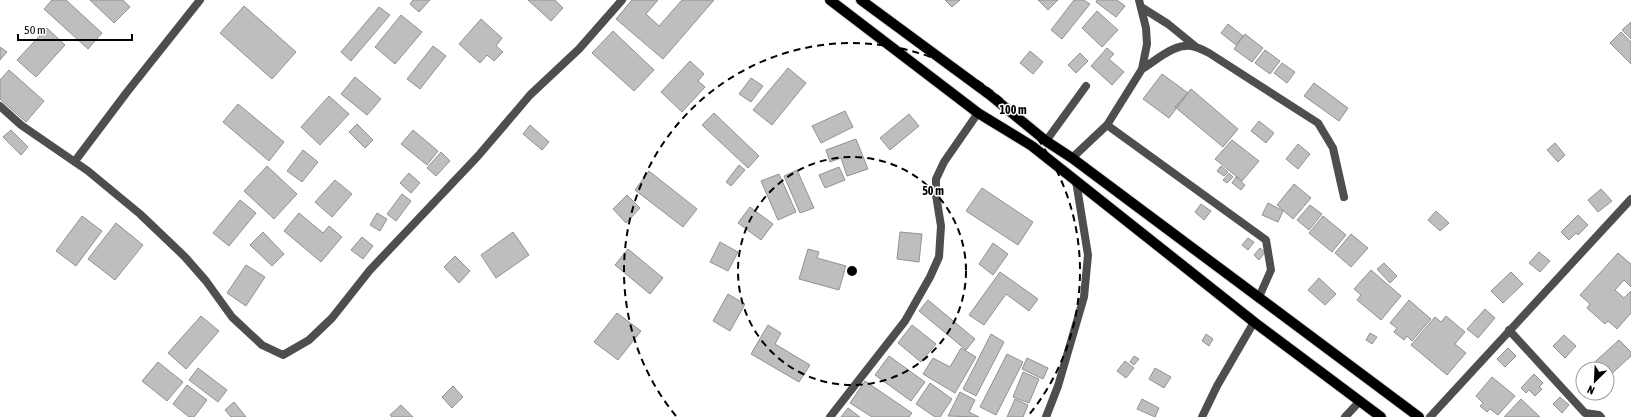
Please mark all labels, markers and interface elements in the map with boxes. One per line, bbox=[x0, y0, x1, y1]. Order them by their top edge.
scale bar bbox=[18, 16, 132, 42]
text: 50 m bbox=[24, 23, 46, 37]
text: 100 m bbox=[999, 103, 1027, 117]
text: 50 m bbox=[922, 184, 944, 198]
centre of rings bbox=[845, 264, 859, 278]
north arrow bbox=[1575, 361, 1615, 401]
text: N bbox=[1586, 383, 1596, 397]

